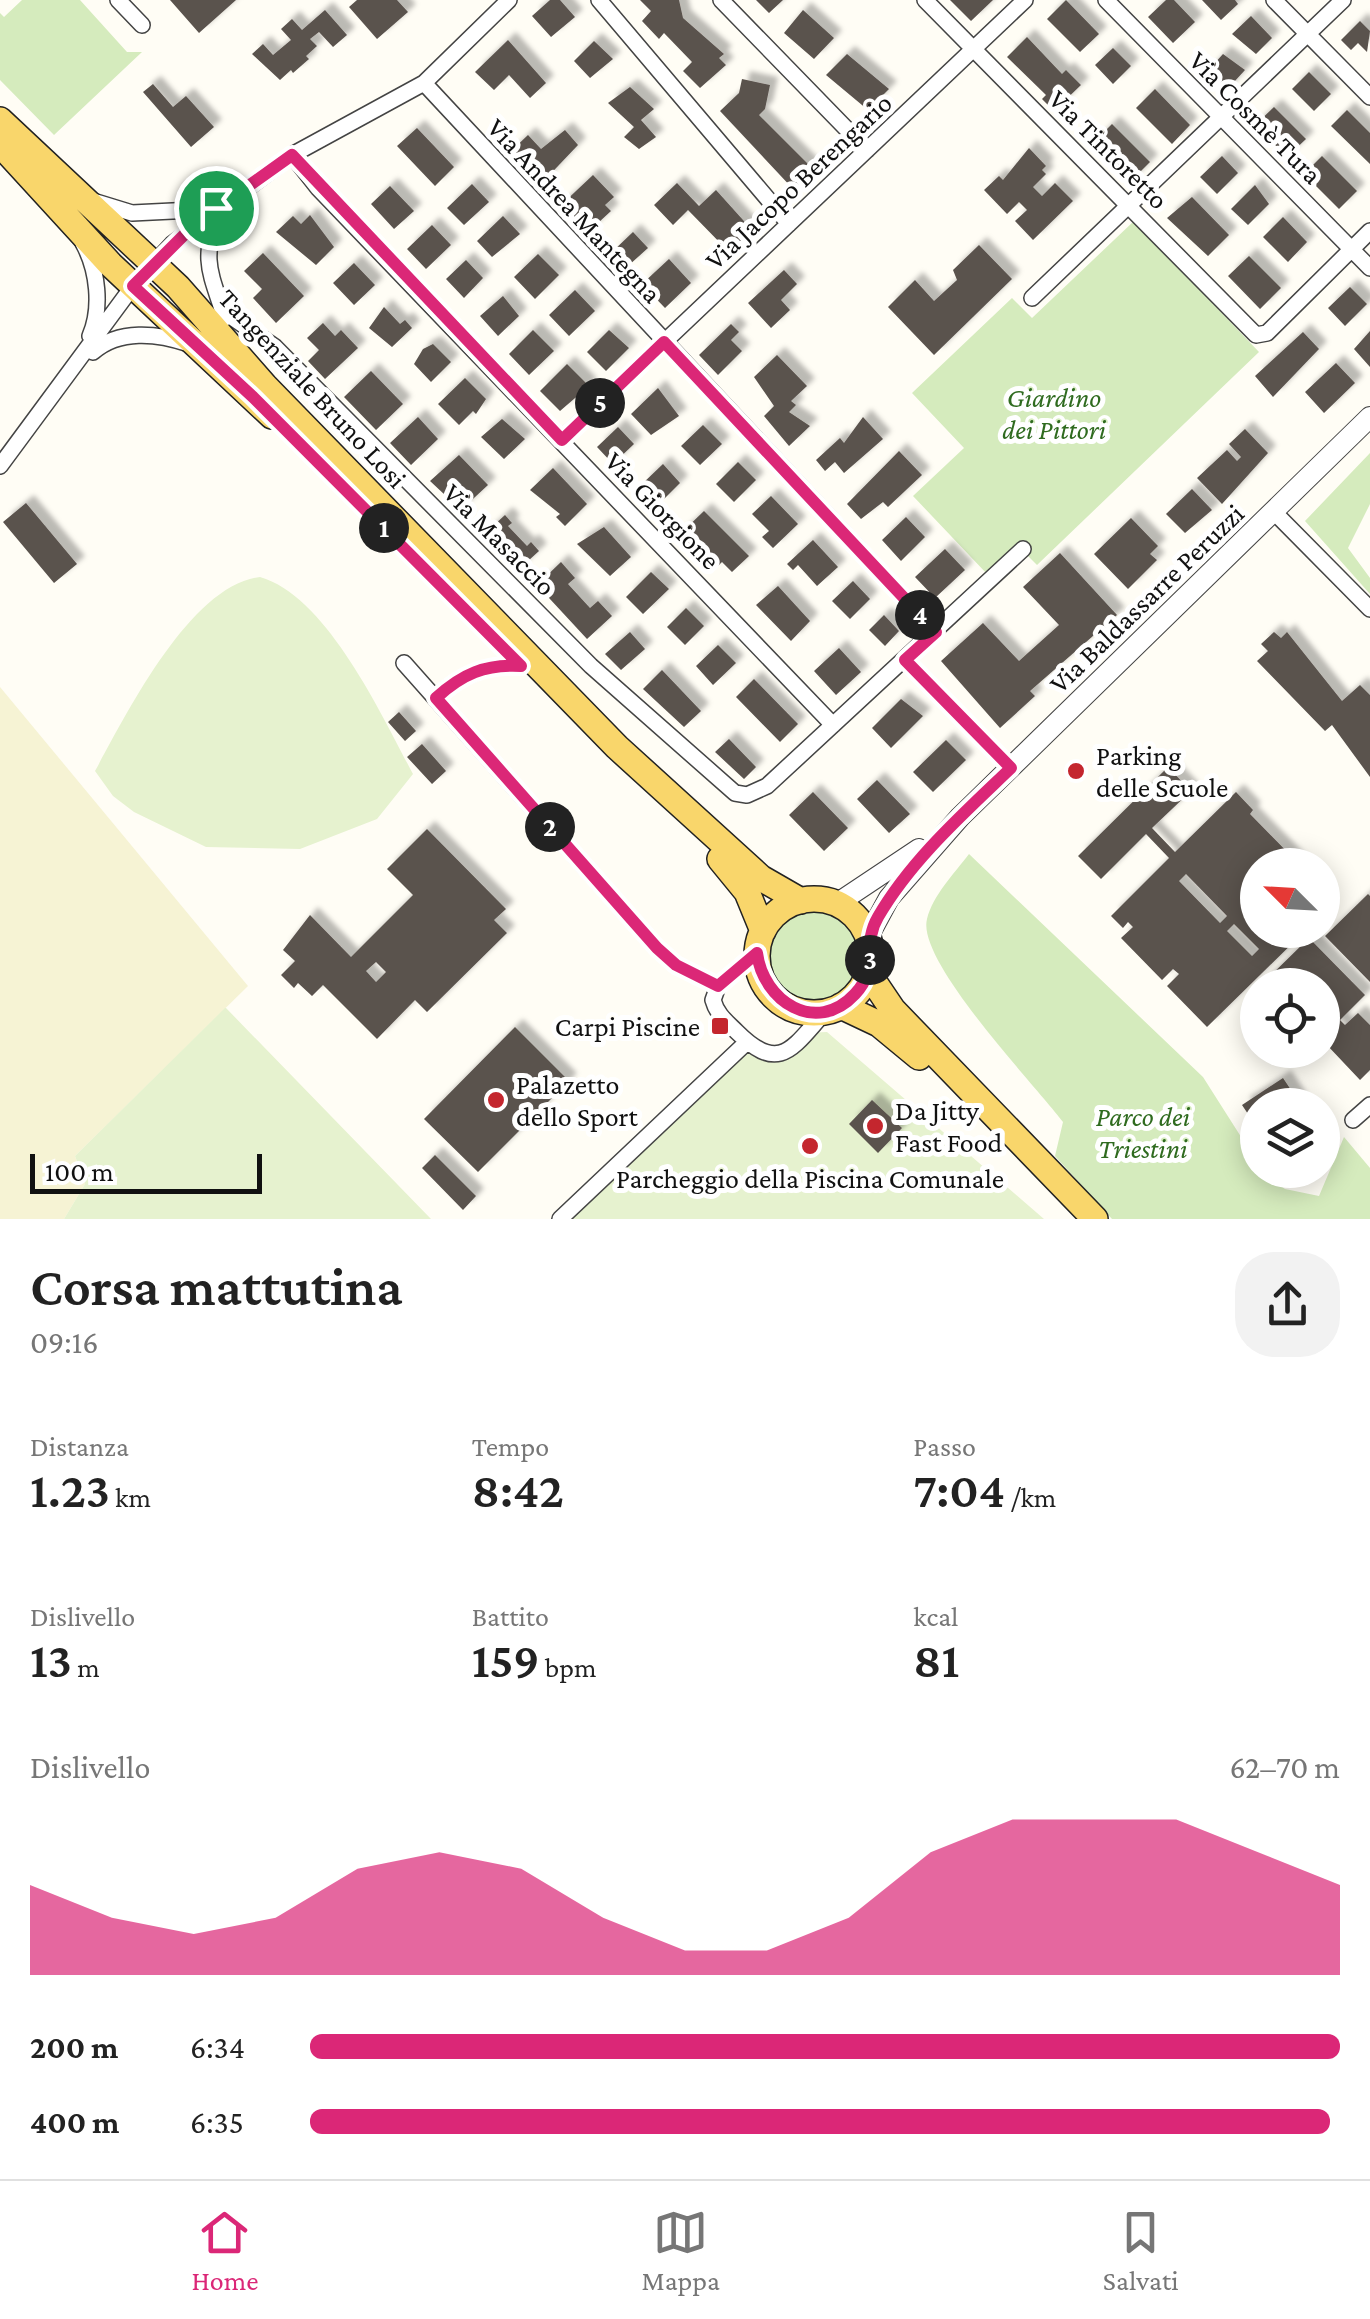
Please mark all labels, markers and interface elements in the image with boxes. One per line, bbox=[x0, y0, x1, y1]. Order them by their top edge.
street label: Via Cosmè Tura bbox=[1183, 45, 1328, 190]
street label: Via Tintoretto bbox=[1043, 83, 1175, 215]
street label: Via Jacopo Berengario bbox=[699, 87, 898, 276]
street label: Via Andrea Mantegna bbox=[481, 112, 668, 309]
pin bbox=[174, 166, 259, 251]
icon: arrive bbox=[189, 181, 244, 236]
street label: Tangenziale Bruno Losi bbox=[212, 282, 413, 494]
pin: 5 bbox=[575, 378, 625, 428]
park label: Giardino dei Pittori bbox=[1002, 382, 1106, 445]
text: 5 bbox=[593, 387, 607, 418]
street label: Via Giorgione bbox=[599, 445, 726, 576]
street label: Via Masaccio bbox=[437, 477, 562, 602]
street label: Via Baldassarre Peruzzi bbox=[1043, 498, 1250, 699]
pin: 1 bbox=[359, 503, 409, 553]
text: 1 bbox=[379, 512, 389, 543]
pin: 4 bbox=[895, 590, 945, 640]
text: 4 bbox=[912, 599, 928, 630]
place label: Parking delle Scuole bbox=[1096, 740, 1228, 803]
marker: Parking delle Scuole bbox=[1065, 760, 1087, 782]
pin: 2 bbox=[525, 802, 575, 852]
text: 2 bbox=[543, 811, 557, 842]
north arrow bbox=[1240, 848, 1340, 948]
map controls bbox=[1240, 848, 1340, 1188]
pin: 3 bbox=[845, 935, 895, 985]
text: 3 bbox=[863, 944, 877, 975]
button: locate bbox=[1240, 968, 1340, 1068]
place label: Carpi Piscine bbox=[555, 1011, 700, 1042]
marker: Carpi Piscine bbox=[709, 1015, 731, 1037]
place label: Palazetto dello Sport bbox=[516, 1069, 639, 1132]
button: layers bbox=[1240, 1088, 1340, 1188]
marker: Palazetto dello Sport bbox=[485, 1089, 507, 1111]
place label: Da Jitty Fast Food bbox=[895, 1095, 1003, 1158]
park label: Parco dei Triestini bbox=[1096, 1101, 1191, 1164]
marker: Da Jitty Fast Food bbox=[864, 1115, 886, 1137]
marker: Parcheggio della Piscina Comunale bbox=[799, 1135, 821, 1157]
scale bar bbox=[30, 1149, 262, 1194]
text: 100 m bbox=[45, 1156, 114, 1187]
place label: Parcheggio della Piscina Comunale bbox=[616, 1163, 1004, 1194]
button: share bbox=[1235, 1252, 1340, 1357]
text: Corsa mattutina bbox=[30, 1256, 403, 1317]
text: 09:16 bbox=[30, 1324, 99, 1360]
text: Distanza bbox=[30, 1431, 129, 1462]
text: Tempo bbox=[472, 1431, 549, 1462]
text: Passo bbox=[913, 1431, 976, 1462]
text: 1.23 bbox=[30, 1462, 110, 1518]
text: 8:42 bbox=[472, 1462, 564, 1518]
text: 7:04 bbox=[913, 1462, 1005, 1518]
text: km bbox=[110, 1482, 151, 1513]
text: /km bbox=[1005, 1482, 1056, 1513]
text: Dislivello bbox=[30, 1601, 135, 1632]
text: Battito bbox=[472, 1601, 549, 1632]
text: kcal bbox=[913, 1601, 958, 1632]
text: 13 bbox=[30, 1632, 72, 1688]
text: 159 bbox=[472, 1632, 540, 1688]
text: 81 bbox=[913, 1632, 959, 1688]
text: m bbox=[72, 1652, 100, 1683]
text: bpm bbox=[540, 1652, 596, 1683]
text: Dislivello bbox=[30, 1749, 150, 1785]
text: 62–70 m bbox=[1229, 1749, 1340, 1785]
text: 200 m bbox=[30, 2029, 118, 2065]
text: 6:34 bbox=[190, 2029, 245, 2065]
text: 400 m bbox=[30, 2104, 119, 2140]
text: 6:35 bbox=[190, 2104, 244, 2140]
tab: Home bbox=[191, 2205, 259, 2296]
tab: Mappa bbox=[641, 2205, 720, 2296]
tab: Salvati bbox=[1103, 2205, 1179, 2296]

